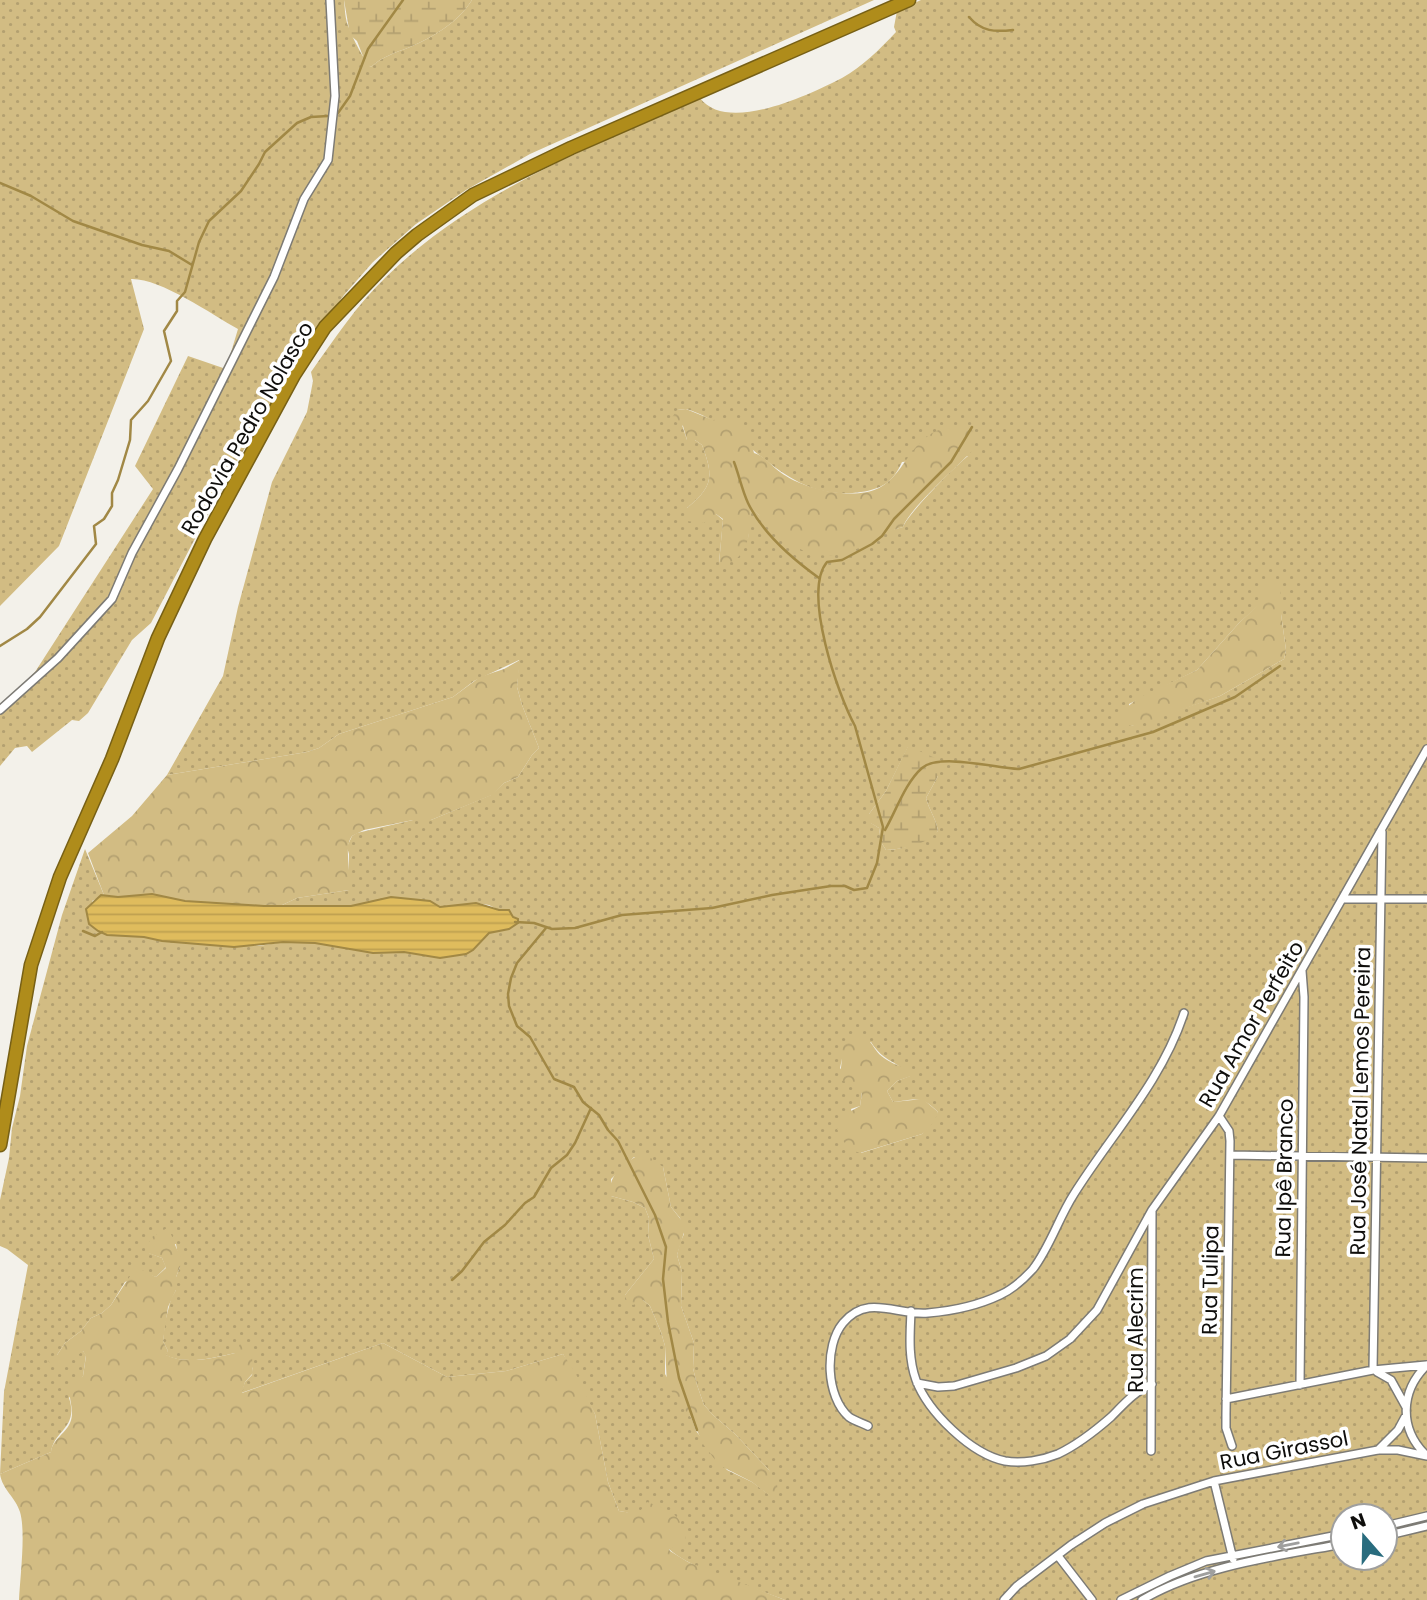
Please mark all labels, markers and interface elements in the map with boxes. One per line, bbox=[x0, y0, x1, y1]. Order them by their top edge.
street label: Rodovia Pedro Nolasco bbox=[174, 316, 320, 540]
street label: Rua Amor Perfeito bbox=[1191, 935, 1311, 1113]
street label: Rua José Natal Lemos Pereira bbox=[1343, 946, 1377, 1256]
street label: Rua Ipê Branco bbox=[1268, 1098, 1300, 1258]
street label: Rua Tulipa bbox=[1195, 1225, 1225, 1335]
street label: Rua Alecrim bbox=[1121, 1267, 1150, 1393]
street label: Rua Girassol bbox=[1217, 1423, 1351, 1477]
north arrow bbox=[1329, 1502, 1399, 1572]
text: N bbox=[1347, 1506, 1370, 1537]
one-way arrow bbox=[1277, 1538, 1300, 1552]
one-way arrow bbox=[1193, 1567, 1216, 1580]

